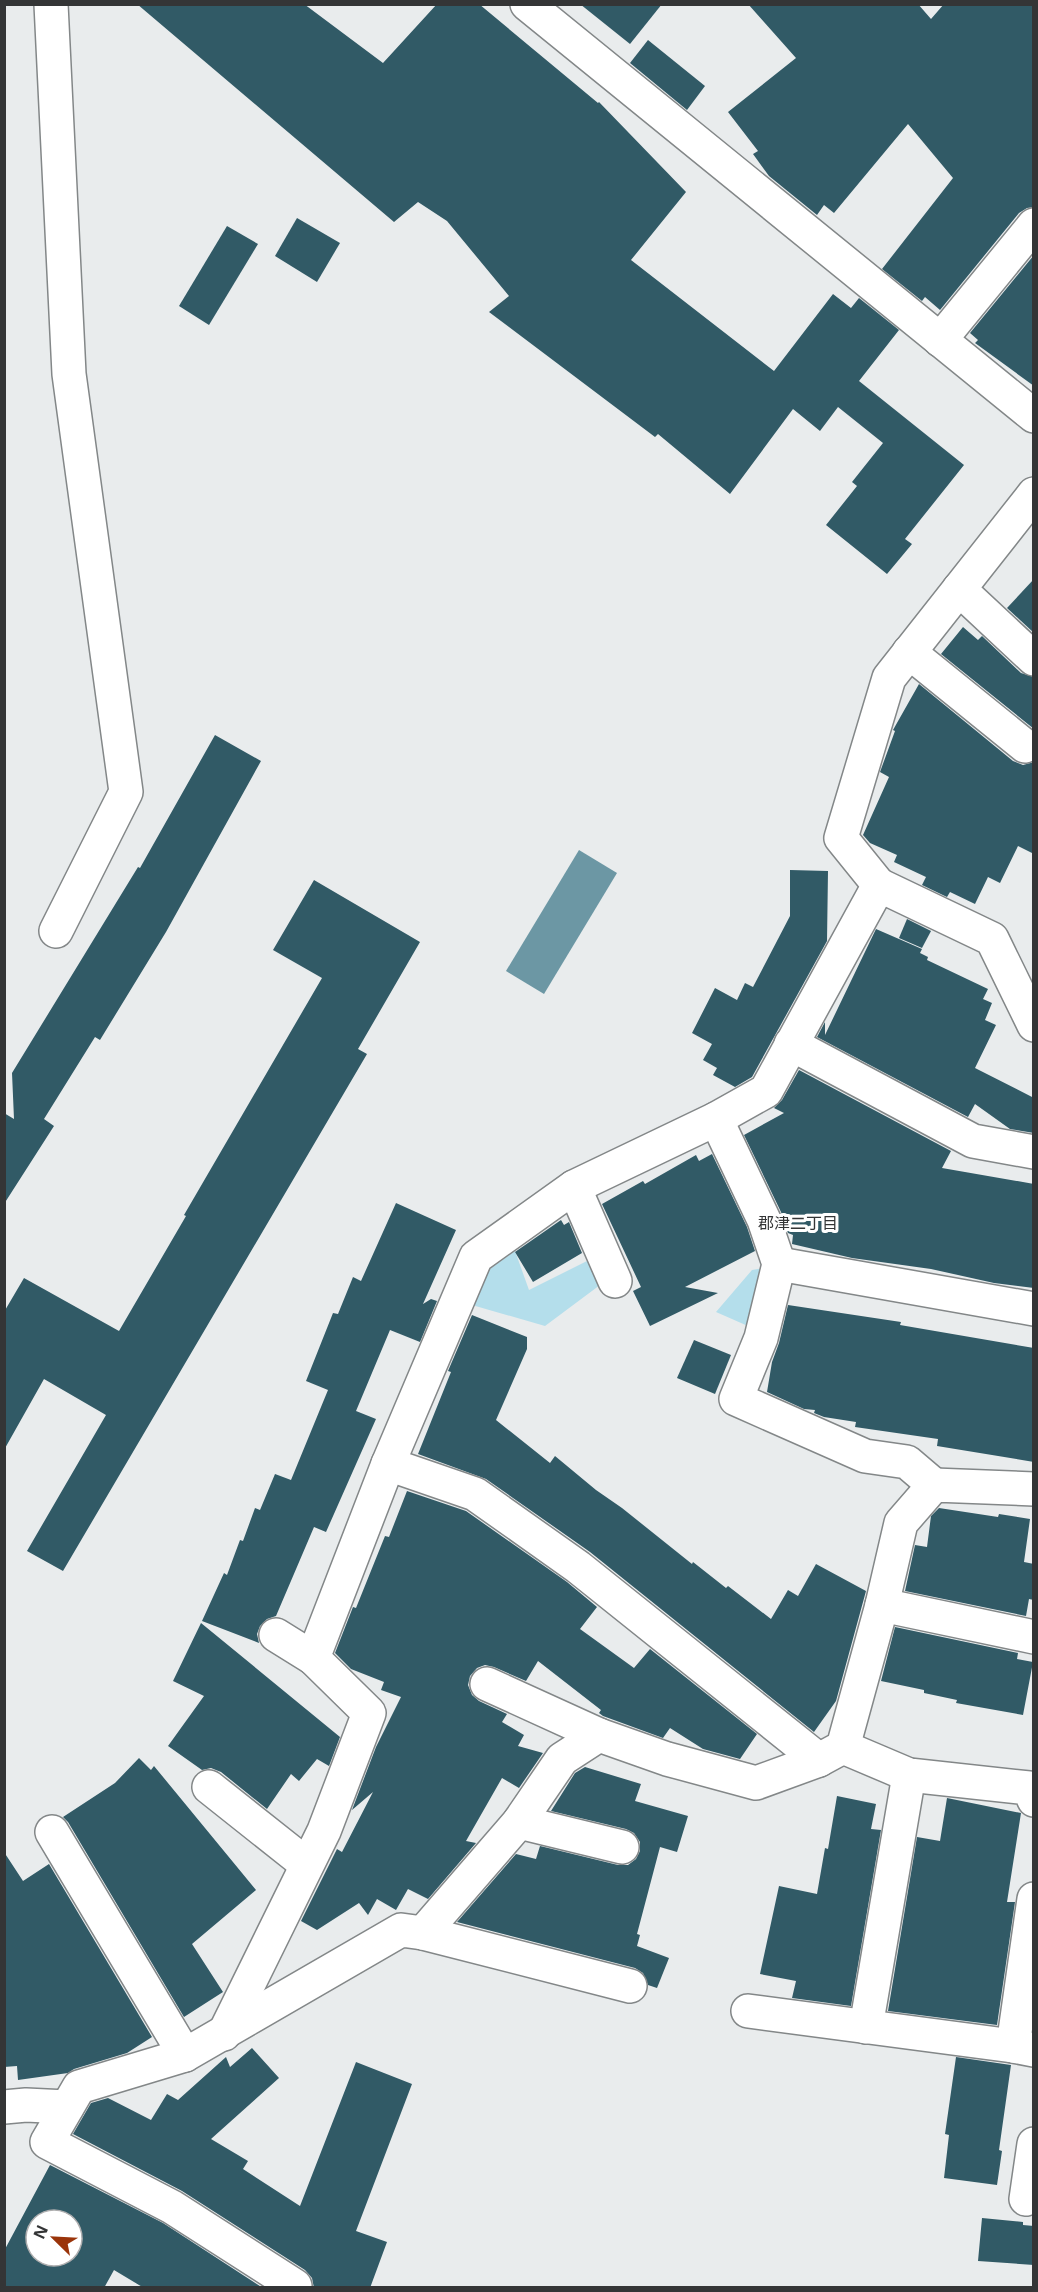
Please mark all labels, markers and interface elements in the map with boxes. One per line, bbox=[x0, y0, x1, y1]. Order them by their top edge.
district label: 郡津二丁目 bbox=[758, 1212, 838, 1234]
north arrow bbox=[24, 2208, 84, 2268]
text: N bbox=[28, 2221, 53, 2242]

